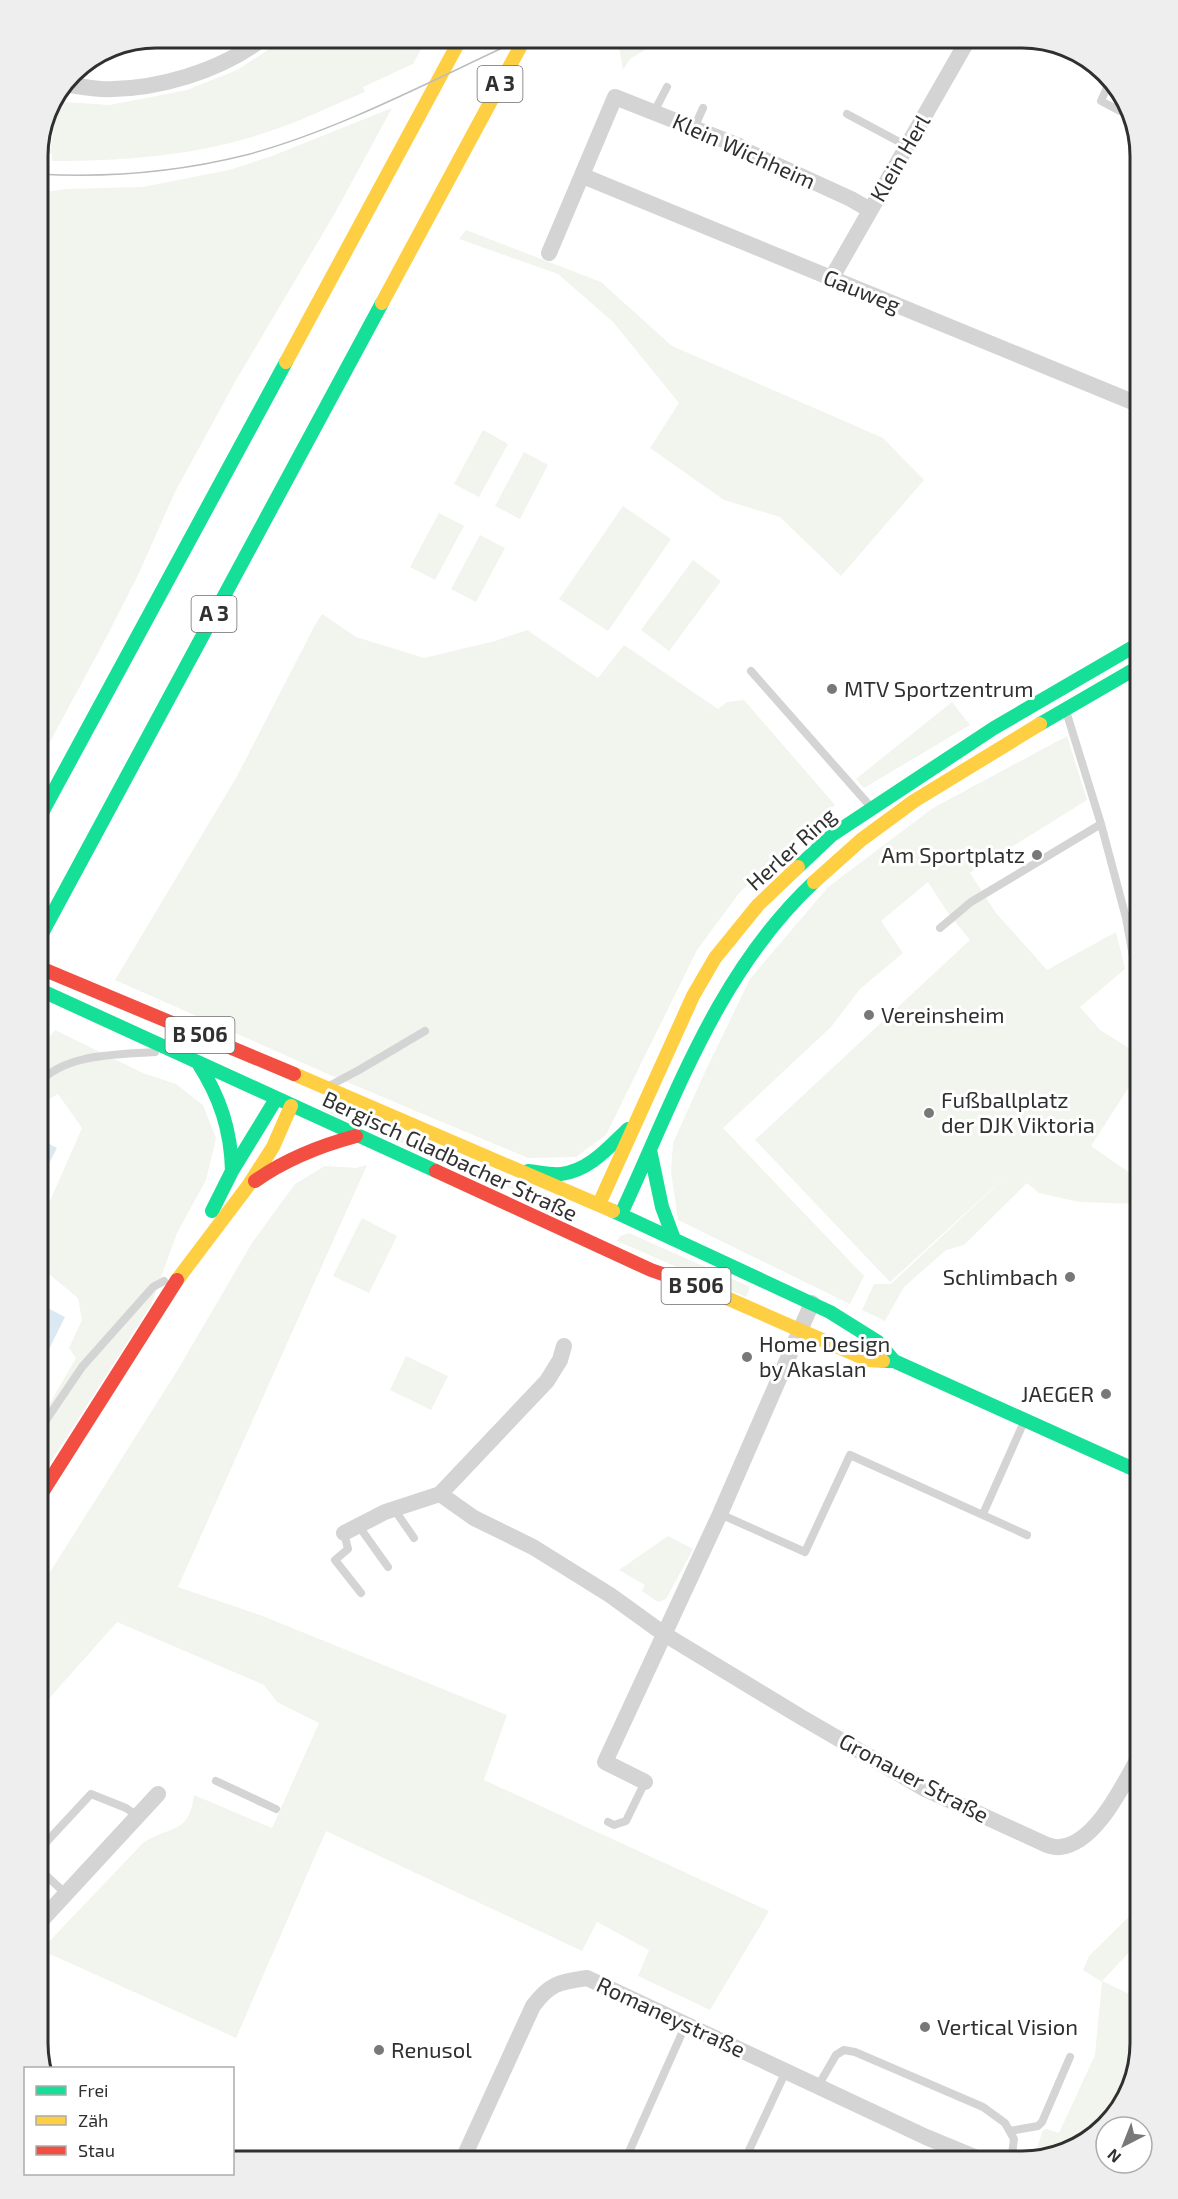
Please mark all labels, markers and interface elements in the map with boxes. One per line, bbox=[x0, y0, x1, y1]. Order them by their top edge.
road number: A 3 bbox=[478, 66, 522, 102]
street label: Klein Wichheim bbox=[669, 107, 820, 193]
street label: Klein Herl bbox=[864, 109, 935, 206]
street label: Gauweg bbox=[820, 263, 905, 317]
road number: A 3 bbox=[192, 596, 236, 632]
place label: MTV Sportzentrum bbox=[844, 675, 1033, 701]
marker: MTV Sportzentrum bbox=[825, 682, 839, 696]
street label: Herler Ring bbox=[740, 801, 840, 895]
place label: Am Sportplatz bbox=[881, 841, 1025, 867]
marker: Am Sportplatz bbox=[1030, 848, 1044, 862]
place label: Vereinsheim bbox=[881, 1001, 1004, 1027]
marker: Vereinsheim bbox=[862, 1008, 876, 1022]
road number: B 506 bbox=[166, 1017, 234, 1053]
street label: Bergisch Gladbacher Straße bbox=[319, 1085, 582, 1226]
place label: Fußballplatz der DJK Viktoria bbox=[941, 1086, 1095, 1137]
marker: Fußballplatz der DJK Viktoria bbox=[922, 1106, 936, 1120]
place label: Schlimbach bbox=[943, 1263, 1058, 1289]
road number: B 506 bbox=[662, 1268, 730, 1304]
marker: Schlimbach bbox=[1063, 1270, 1077, 1284]
place label: Home Design by Akaslan bbox=[759, 1330, 890, 1381]
marker: Home Design by Akaslan bbox=[740, 1350, 754, 1364]
place label: JAEGER bbox=[1021, 1380, 1094, 1406]
marker: JAEGER bbox=[1099, 1387, 1113, 1401]
street label: Gronauer Straße bbox=[835, 1727, 994, 1827]
street label: Romaneystraße bbox=[593, 1970, 750, 2062]
place label: Vertical Vision bbox=[937, 2013, 1078, 2039]
marker: Vertical Vision bbox=[918, 2020, 932, 2034]
place label: Renusol bbox=[391, 2036, 472, 2062]
marker: Renusol bbox=[372, 2043, 386, 2057]
legend bbox=[24, 2067, 234, 2175]
text: Frei bbox=[78, 2079, 109, 2101]
text: Zäh bbox=[78, 2109, 109, 2131]
north arrow bbox=[1094, 2115, 1154, 2175]
text: Stau bbox=[78, 2139, 115, 2161]
text: N bbox=[1103, 2146, 1124, 2167]

